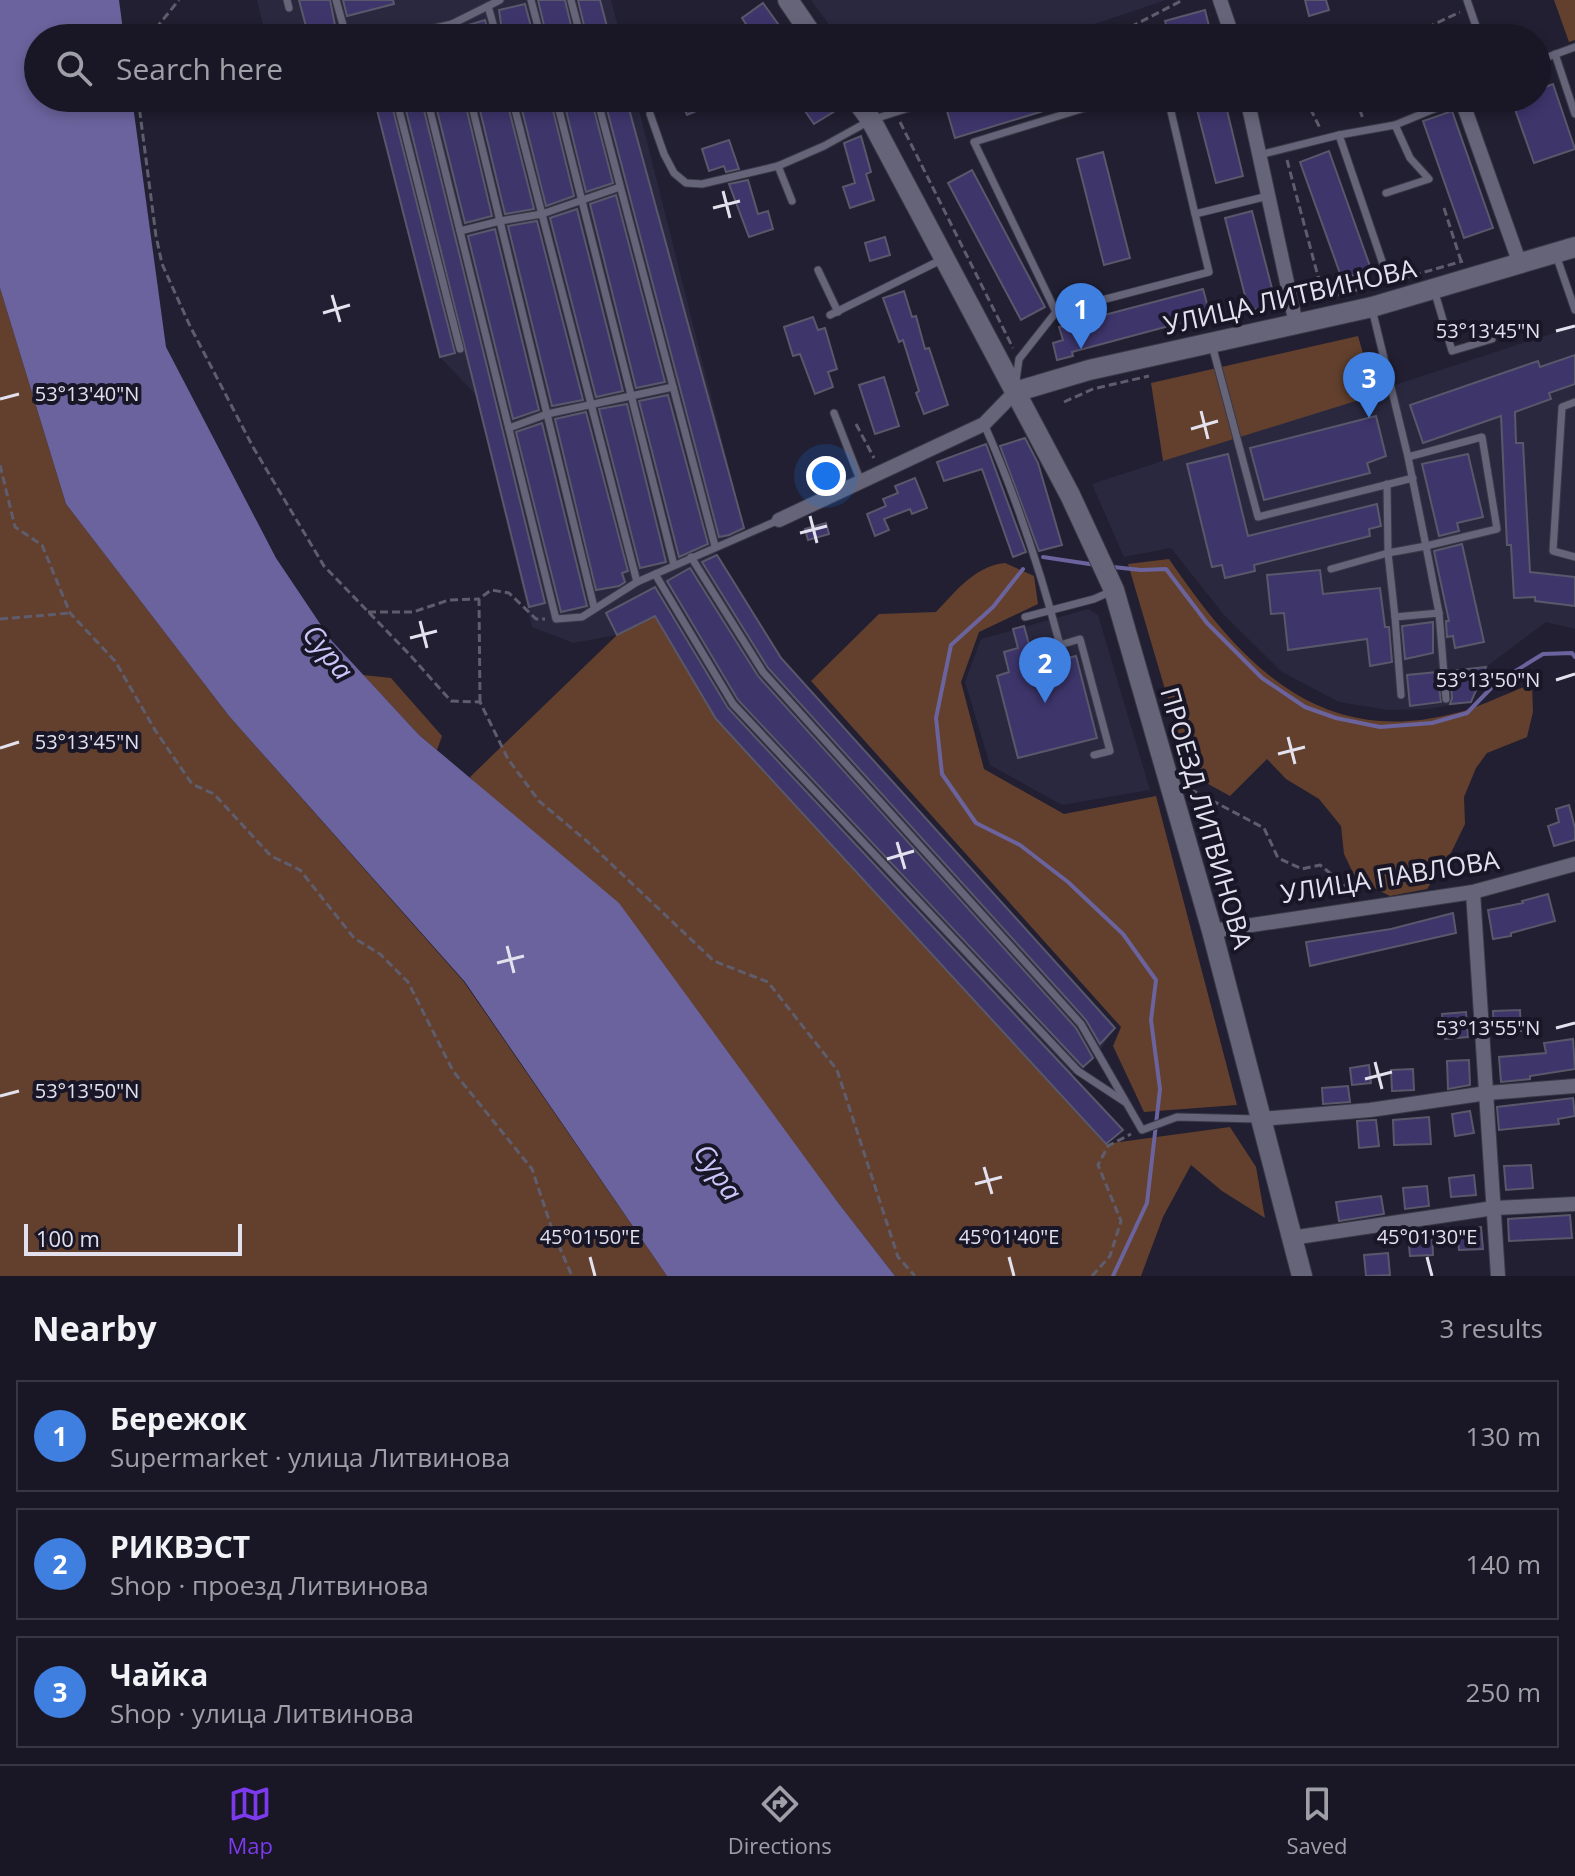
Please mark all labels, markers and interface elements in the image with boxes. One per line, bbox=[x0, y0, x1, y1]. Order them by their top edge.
search box bbox=[24, 24, 1551, 112]
icon: search bbox=[52, 46, 96, 90]
text: Search here bbox=[116, 48, 283, 89]
street label: УЛИЦА ЛИТВИНОВА bbox=[1160, 249, 1420, 343]
pin: 1 bbox=[1055, 283, 1107, 349]
text: 53°13'45"N bbox=[1436, 317, 1540, 344]
pin: 3 bbox=[1343, 352, 1395, 418]
text: 53°13'40"N bbox=[35, 380, 139, 407]
your location bbox=[806, 456, 846, 496]
water label: Сура bbox=[295, 616, 363, 687]
pin: 2 bbox=[1019, 637, 1071, 703]
text: 53°13'50"N bbox=[1436, 666, 1540, 693]
street label: ПРОЕЗД ЛИТВИНОВА bbox=[1152, 683, 1262, 953]
text: 53°13'45"N bbox=[35, 728, 139, 755]
street label: УЛИЦА ПАВЛОВА bbox=[1278, 841, 1502, 911]
text: 53°13'55"N bbox=[1436, 1014, 1540, 1041]
text: 53°13'50"N bbox=[35, 1077, 139, 1104]
water label: Сура bbox=[686, 1135, 752, 1208]
scale bar bbox=[24, 1220, 242, 1256]
text: 100 m bbox=[36, 1223, 100, 1253]
text: 45°01'50"E bbox=[540, 1223, 640, 1250]
text: 45°01'40"E bbox=[959, 1223, 1059, 1250]
text: 45°01'30"E bbox=[1377, 1223, 1477, 1250]
text: Nearby bbox=[32, 1305, 157, 1351]
text: 3 results bbox=[1440, 1310, 1543, 1346]
text: Бережок bbox=[110, 1398, 247, 1439]
text: 1 bbox=[53, 1418, 67, 1454]
text: 130 m bbox=[1466, 1418, 1541, 1454]
text: Supermarket · улица Литвинова bbox=[110, 1439, 510, 1475]
text: РИКВЭСТ bbox=[110, 1526, 250, 1567]
text: 2 bbox=[53, 1546, 67, 1582]
text: 140 m bbox=[1466, 1546, 1541, 1582]
text: Shop · проезд Литвинова bbox=[110, 1567, 429, 1603]
text: Чайка bbox=[110, 1654, 208, 1695]
text: 3 bbox=[53, 1674, 67, 1710]
text: 250 m bbox=[1466, 1674, 1541, 1710]
text: Shop · улица Литвинова bbox=[110, 1695, 414, 1731]
tab: Map bbox=[227, 1782, 273, 1860]
tab: Directions bbox=[728, 1782, 832, 1860]
tab: Saved bbox=[1286, 1782, 1348, 1860]

